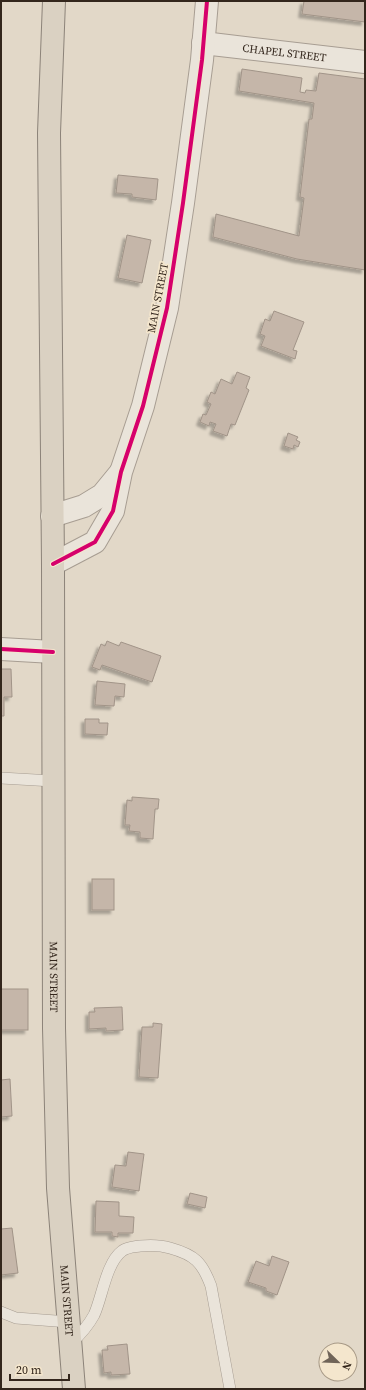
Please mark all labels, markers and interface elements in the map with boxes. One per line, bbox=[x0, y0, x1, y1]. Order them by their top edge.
street label: CHAPEL STREET bbox=[242, 40, 328, 65]
street label: MAIN STREET bbox=[144, 261, 172, 334]
street label: MAIN STREET bbox=[46, 941, 61, 1013]
street label: MAIN STREET bbox=[57, 1264, 77, 1337]
north arrow bbox=[318, 1342, 358, 1382]
scale bar bbox=[10, 1356, 69, 1382]
text: N bbox=[338, 1359, 355, 1372]
text: 20 m bbox=[16, 1362, 42, 1378]

